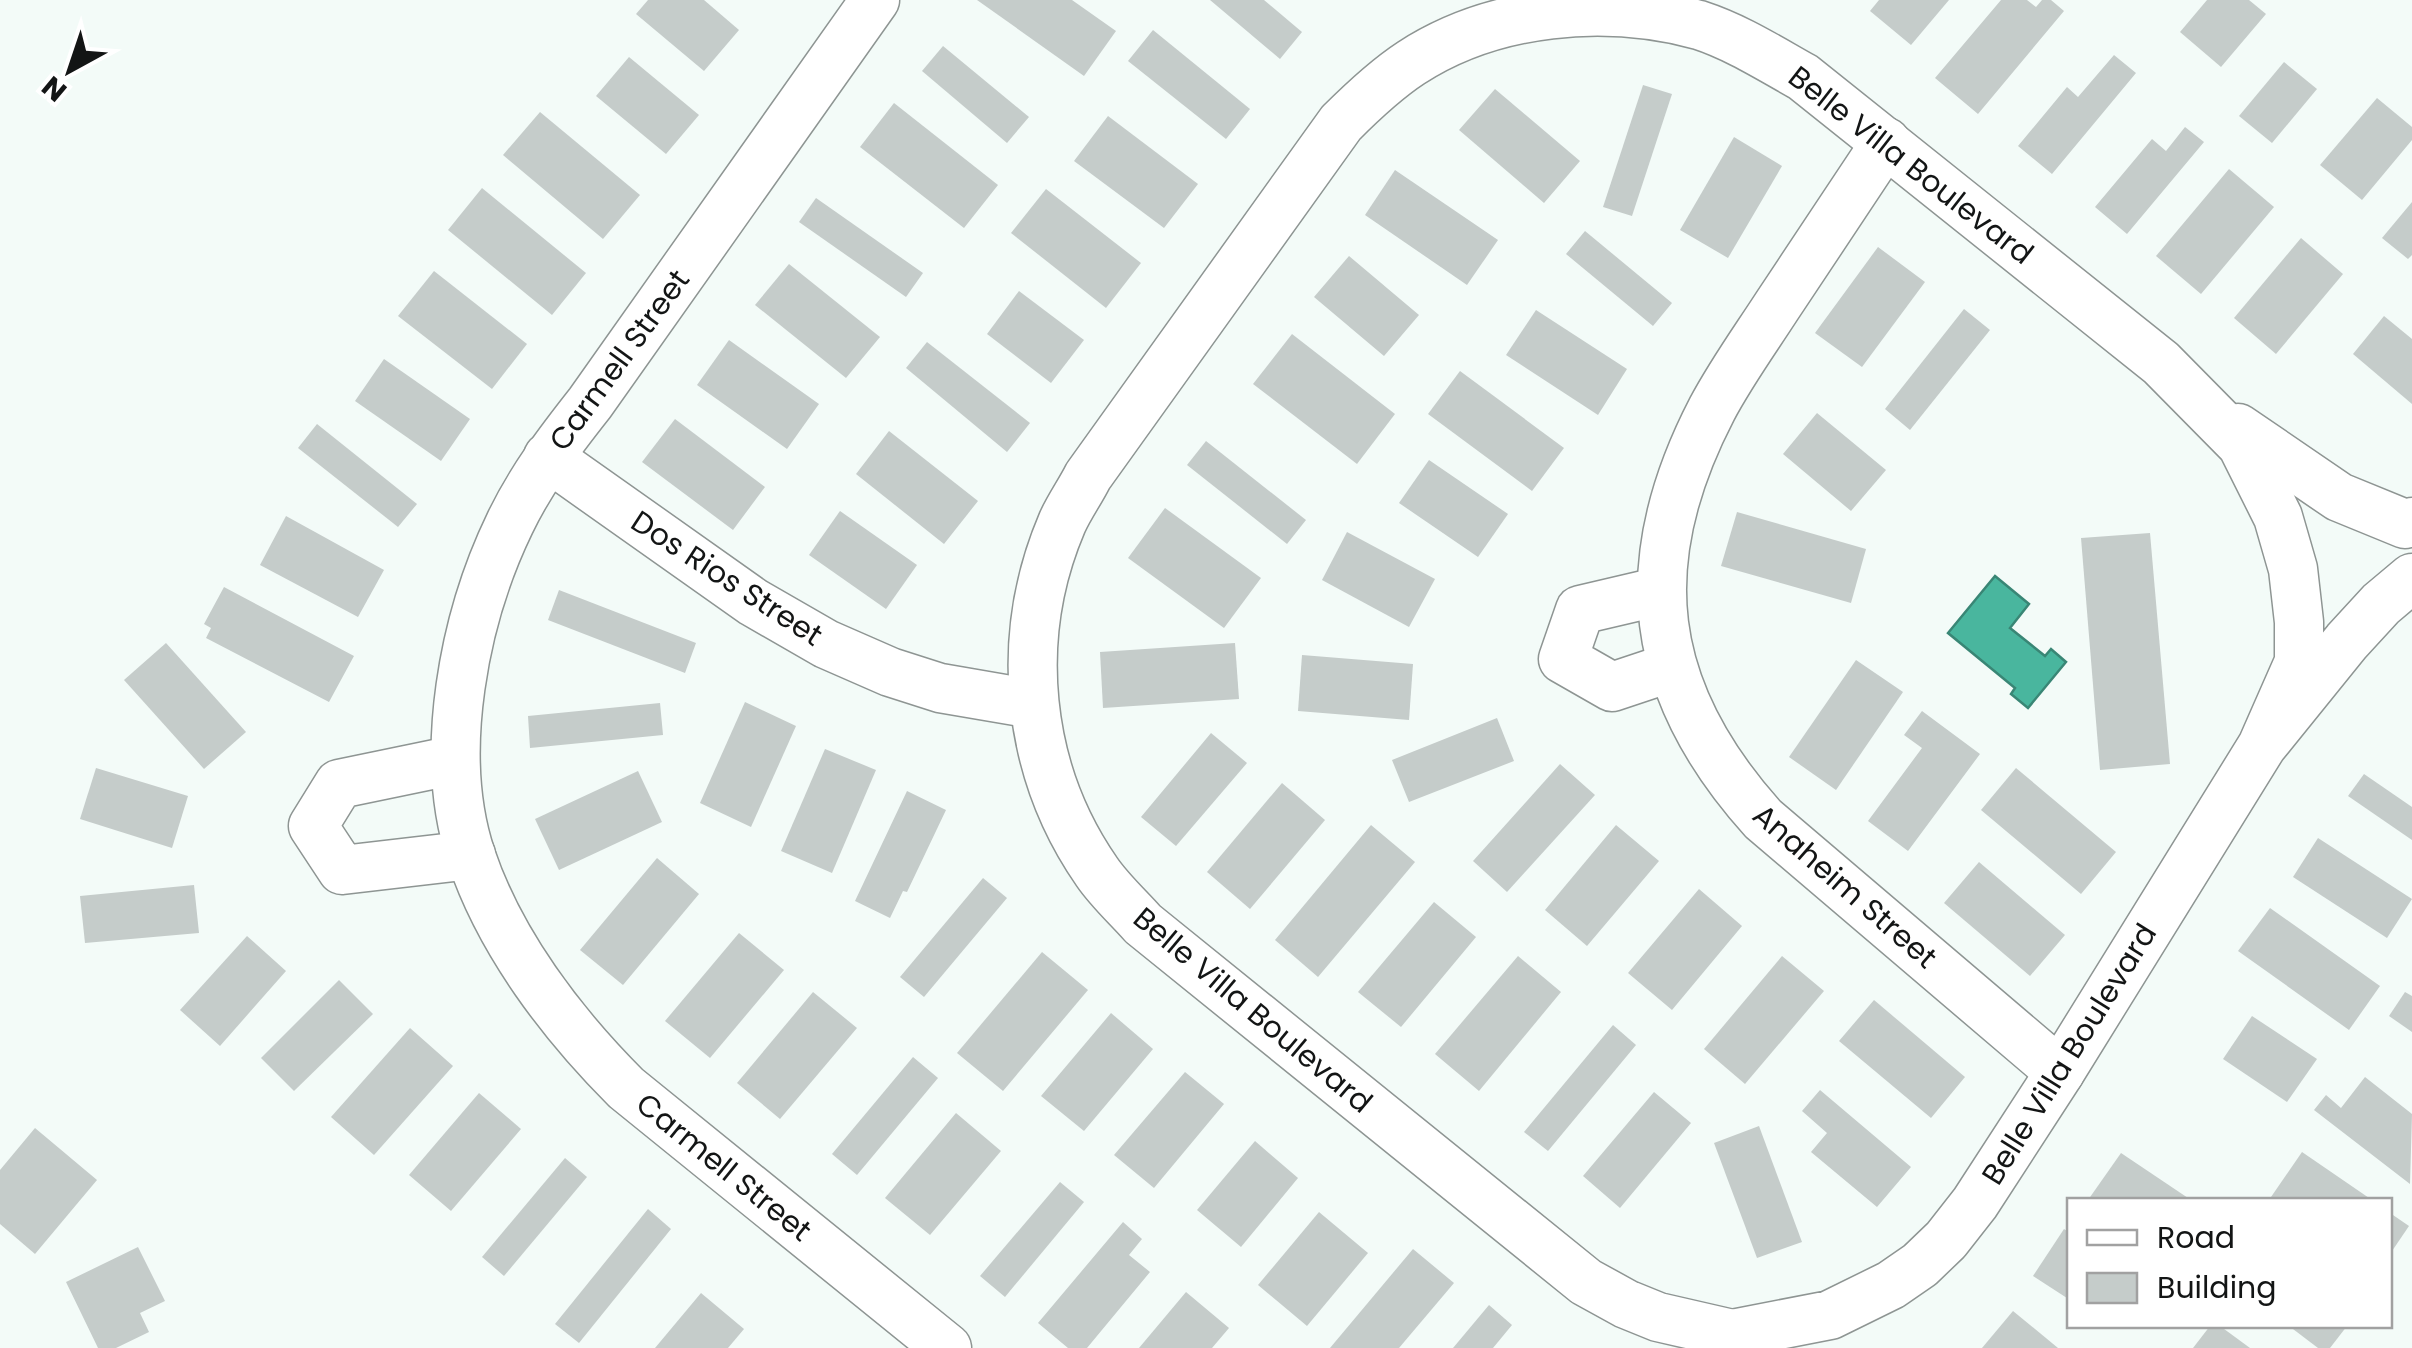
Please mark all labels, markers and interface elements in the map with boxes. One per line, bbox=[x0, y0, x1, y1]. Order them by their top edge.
north arrow bbox=[20, 20, 120, 120]
street label: Belle Villa Boulevard bbox=[1779, 56, 2043, 274]
text: N bbox=[34, 67, 75, 110]
street label: Carmell Street bbox=[538, 260, 700, 460]
street label: Dos Rios Street bbox=[623, 500, 831, 656]
street label: Anaheim Street bbox=[1743, 794, 1947, 978]
street label: Belle Villa Boulevard bbox=[1124, 897, 1382, 1123]
street label: Belle Villa Boulevard bbox=[1971, 915, 2167, 1193]
street label: Carmell Street bbox=[627, 1083, 821, 1251]
legend bbox=[2067, 1198, 2392, 1328]
text: Road bbox=[2157, 1216, 2235, 1259]
text: Building bbox=[2157, 1266, 2277, 1309]

